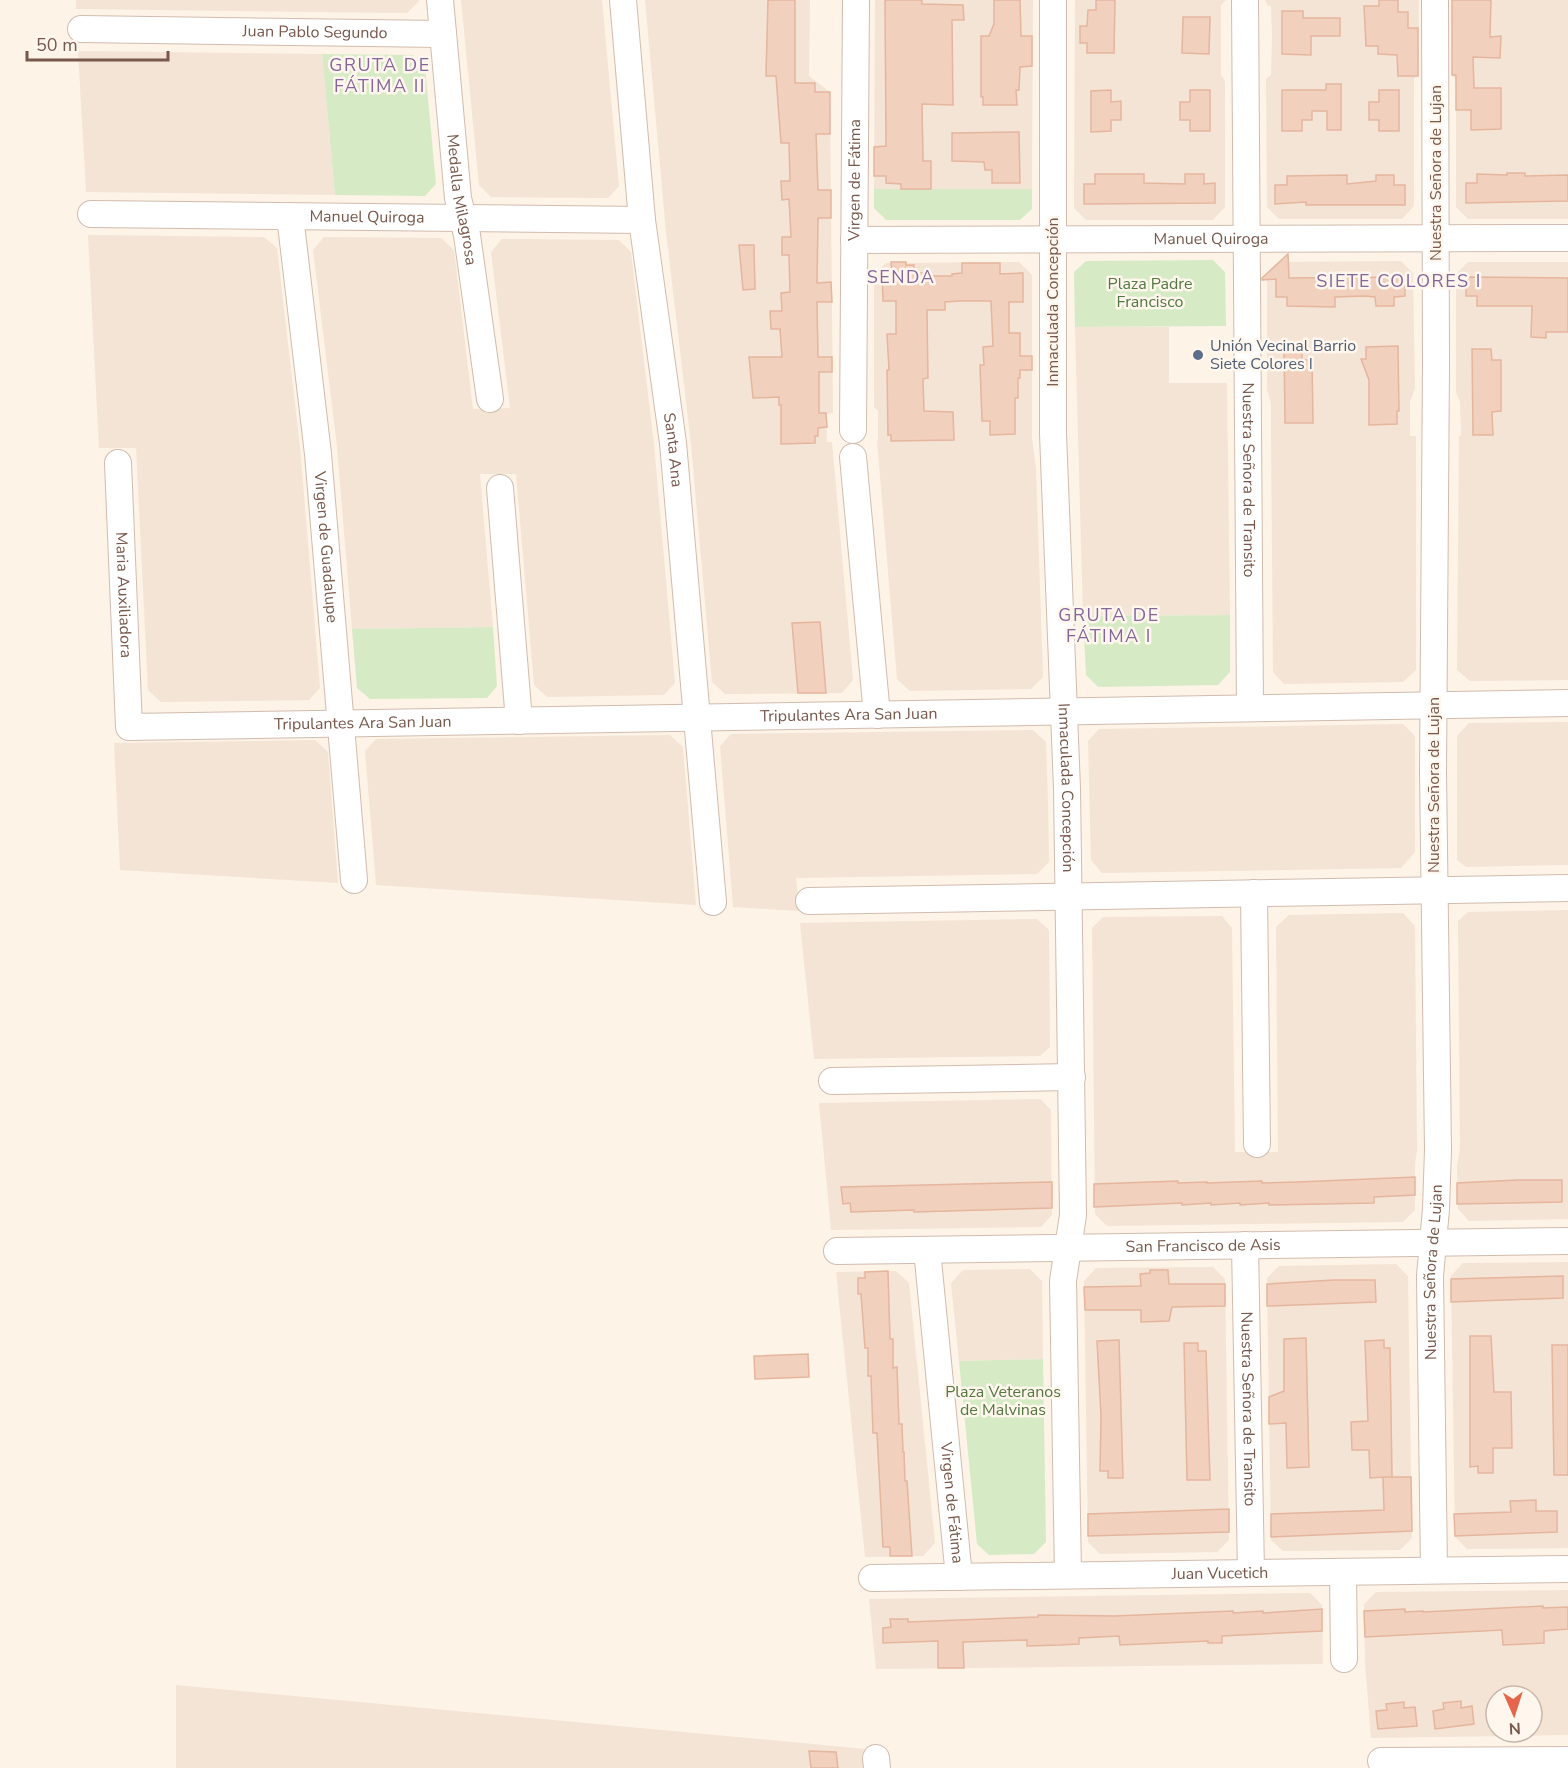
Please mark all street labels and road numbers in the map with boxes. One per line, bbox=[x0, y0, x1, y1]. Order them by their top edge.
street label: Juan Pablo Segundo bbox=[241, 20, 388, 44]
street label: Nuestra Señora de Lujan bbox=[1425, 85, 1447, 261]
street label: Virgen de Fátima bbox=[843, 119, 866, 242]
street label: Medalla Milagrosa bbox=[441, 133, 482, 267]
street label: Manuel Quiroga bbox=[309, 205, 425, 229]
street label: Inmaculada Concepción bbox=[1042, 217, 1064, 387]
street label: Manuel Quiroga bbox=[1153, 228, 1269, 250]
street label: Nuestra Señora de Transito bbox=[1237, 382, 1260, 578]
street label: Santa Ana bbox=[658, 411, 688, 488]
street label: Virgen de Guadalupe bbox=[308, 469, 343, 624]
street label: Maria Auxiliadora bbox=[110, 531, 137, 658]
street label: Nuestra Señora de Lujan bbox=[1423, 697, 1445, 873]
street label: Tripulantes Ara San Juan bbox=[760, 703, 938, 727]
street label: Inmaculada Concepción bbox=[1053, 703, 1079, 873]
street label: Tripulantes Ara San Juan bbox=[274, 711, 452, 736]
street label: Nuestra Señora de Lujan bbox=[1419, 1184, 1448, 1360]
street label: San Francisco de Asis bbox=[1125, 1234, 1281, 1258]
street label: Nuestra Señora de Transito bbox=[1235, 1311, 1261, 1507]
street label: Virgen de Fátima bbox=[935, 1440, 969, 1565]
street label: Juan Vucetich bbox=[1170, 1562, 1268, 1585]

